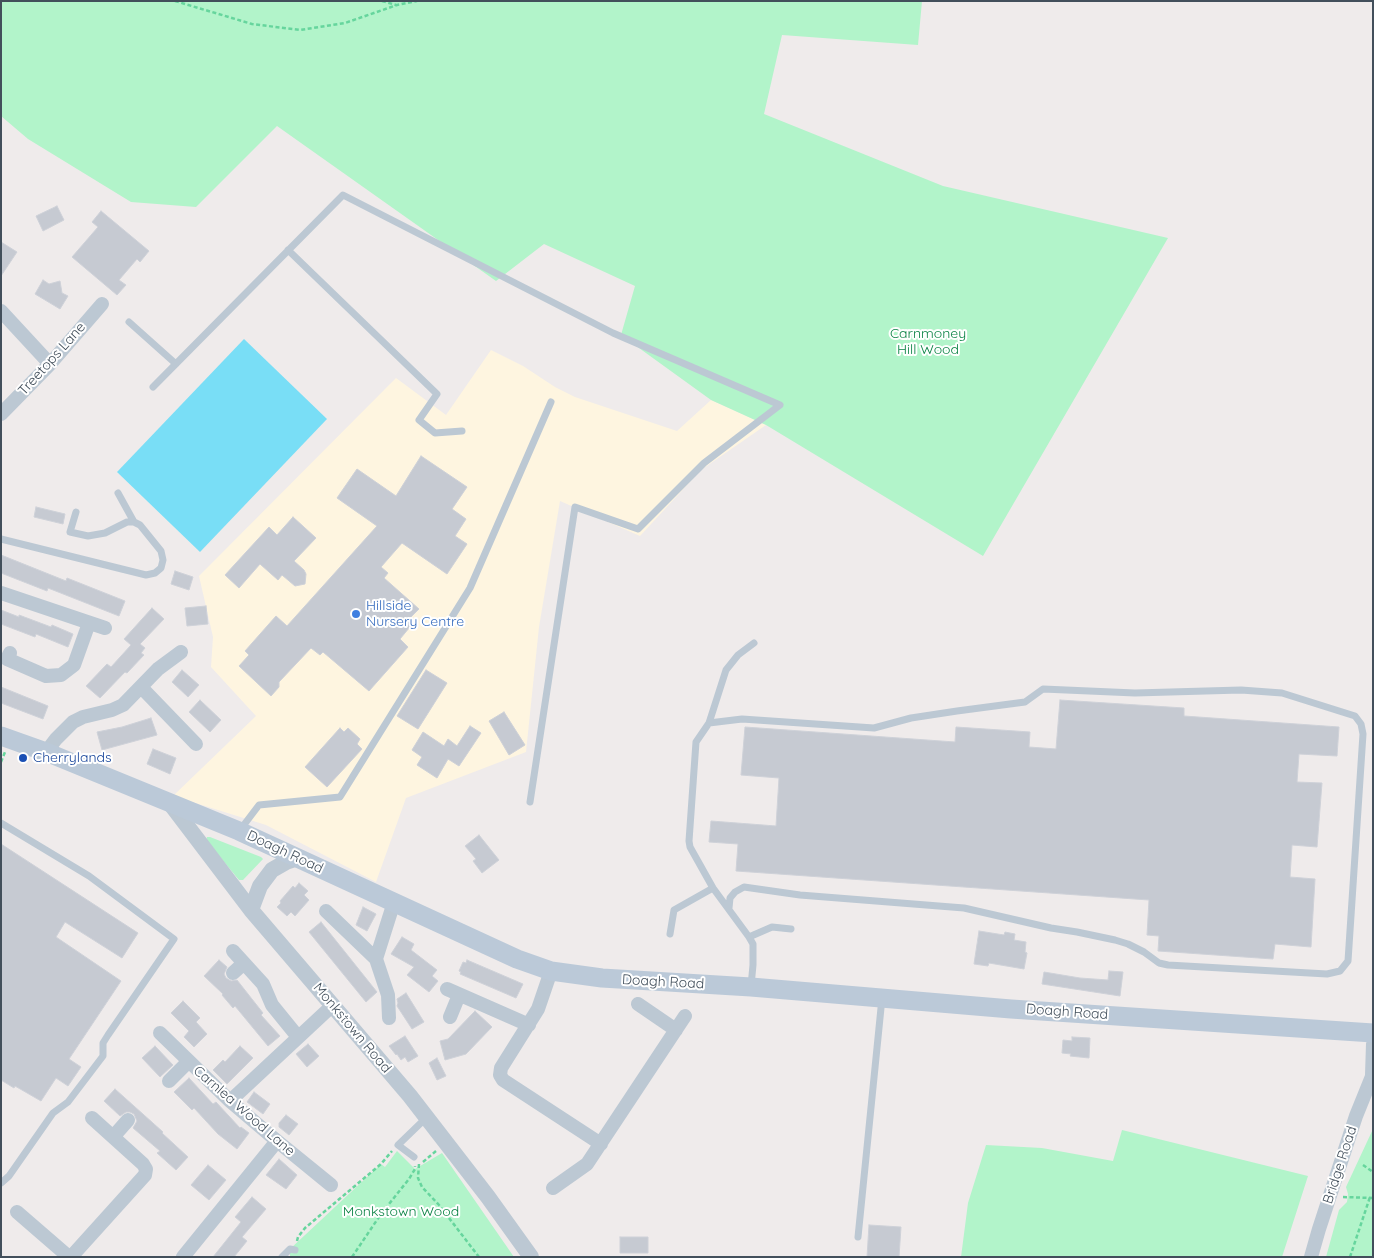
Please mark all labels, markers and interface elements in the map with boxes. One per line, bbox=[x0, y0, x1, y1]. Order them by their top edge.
street label: Treetops Lane bbox=[15, 319, 89, 399]
park label: Carnmoney Hill Wood bbox=[890, 326, 966, 358]
place label: Hillside Nursery Centre bbox=[366, 598, 464, 630]
marker: Hillside Nursery Centre bbox=[350, 608, 362, 620]
place label: Cherrylands bbox=[33, 750, 112, 766]
marker: Cherrylands bbox=[17, 752, 29, 764]
street label: Doagh Road bbox=[244, 827, 326, 877]
street label: Doagh Road bbox=[621, 971, 705, 993]
street label: Monkstown Road bbox=[309, 980, 395, 1076]
street label: Doagh Road bbox=[1025, 1001, 1109, 1023]
street label: Carnlea Wood Lane bbox=[190, 1062, 298, 1160]
street label: Bridge Road bbox=[1320, 1124, 1360, 1206]
park label: Monkstown Wood bbox=[343, 1204, 459, 1220]

